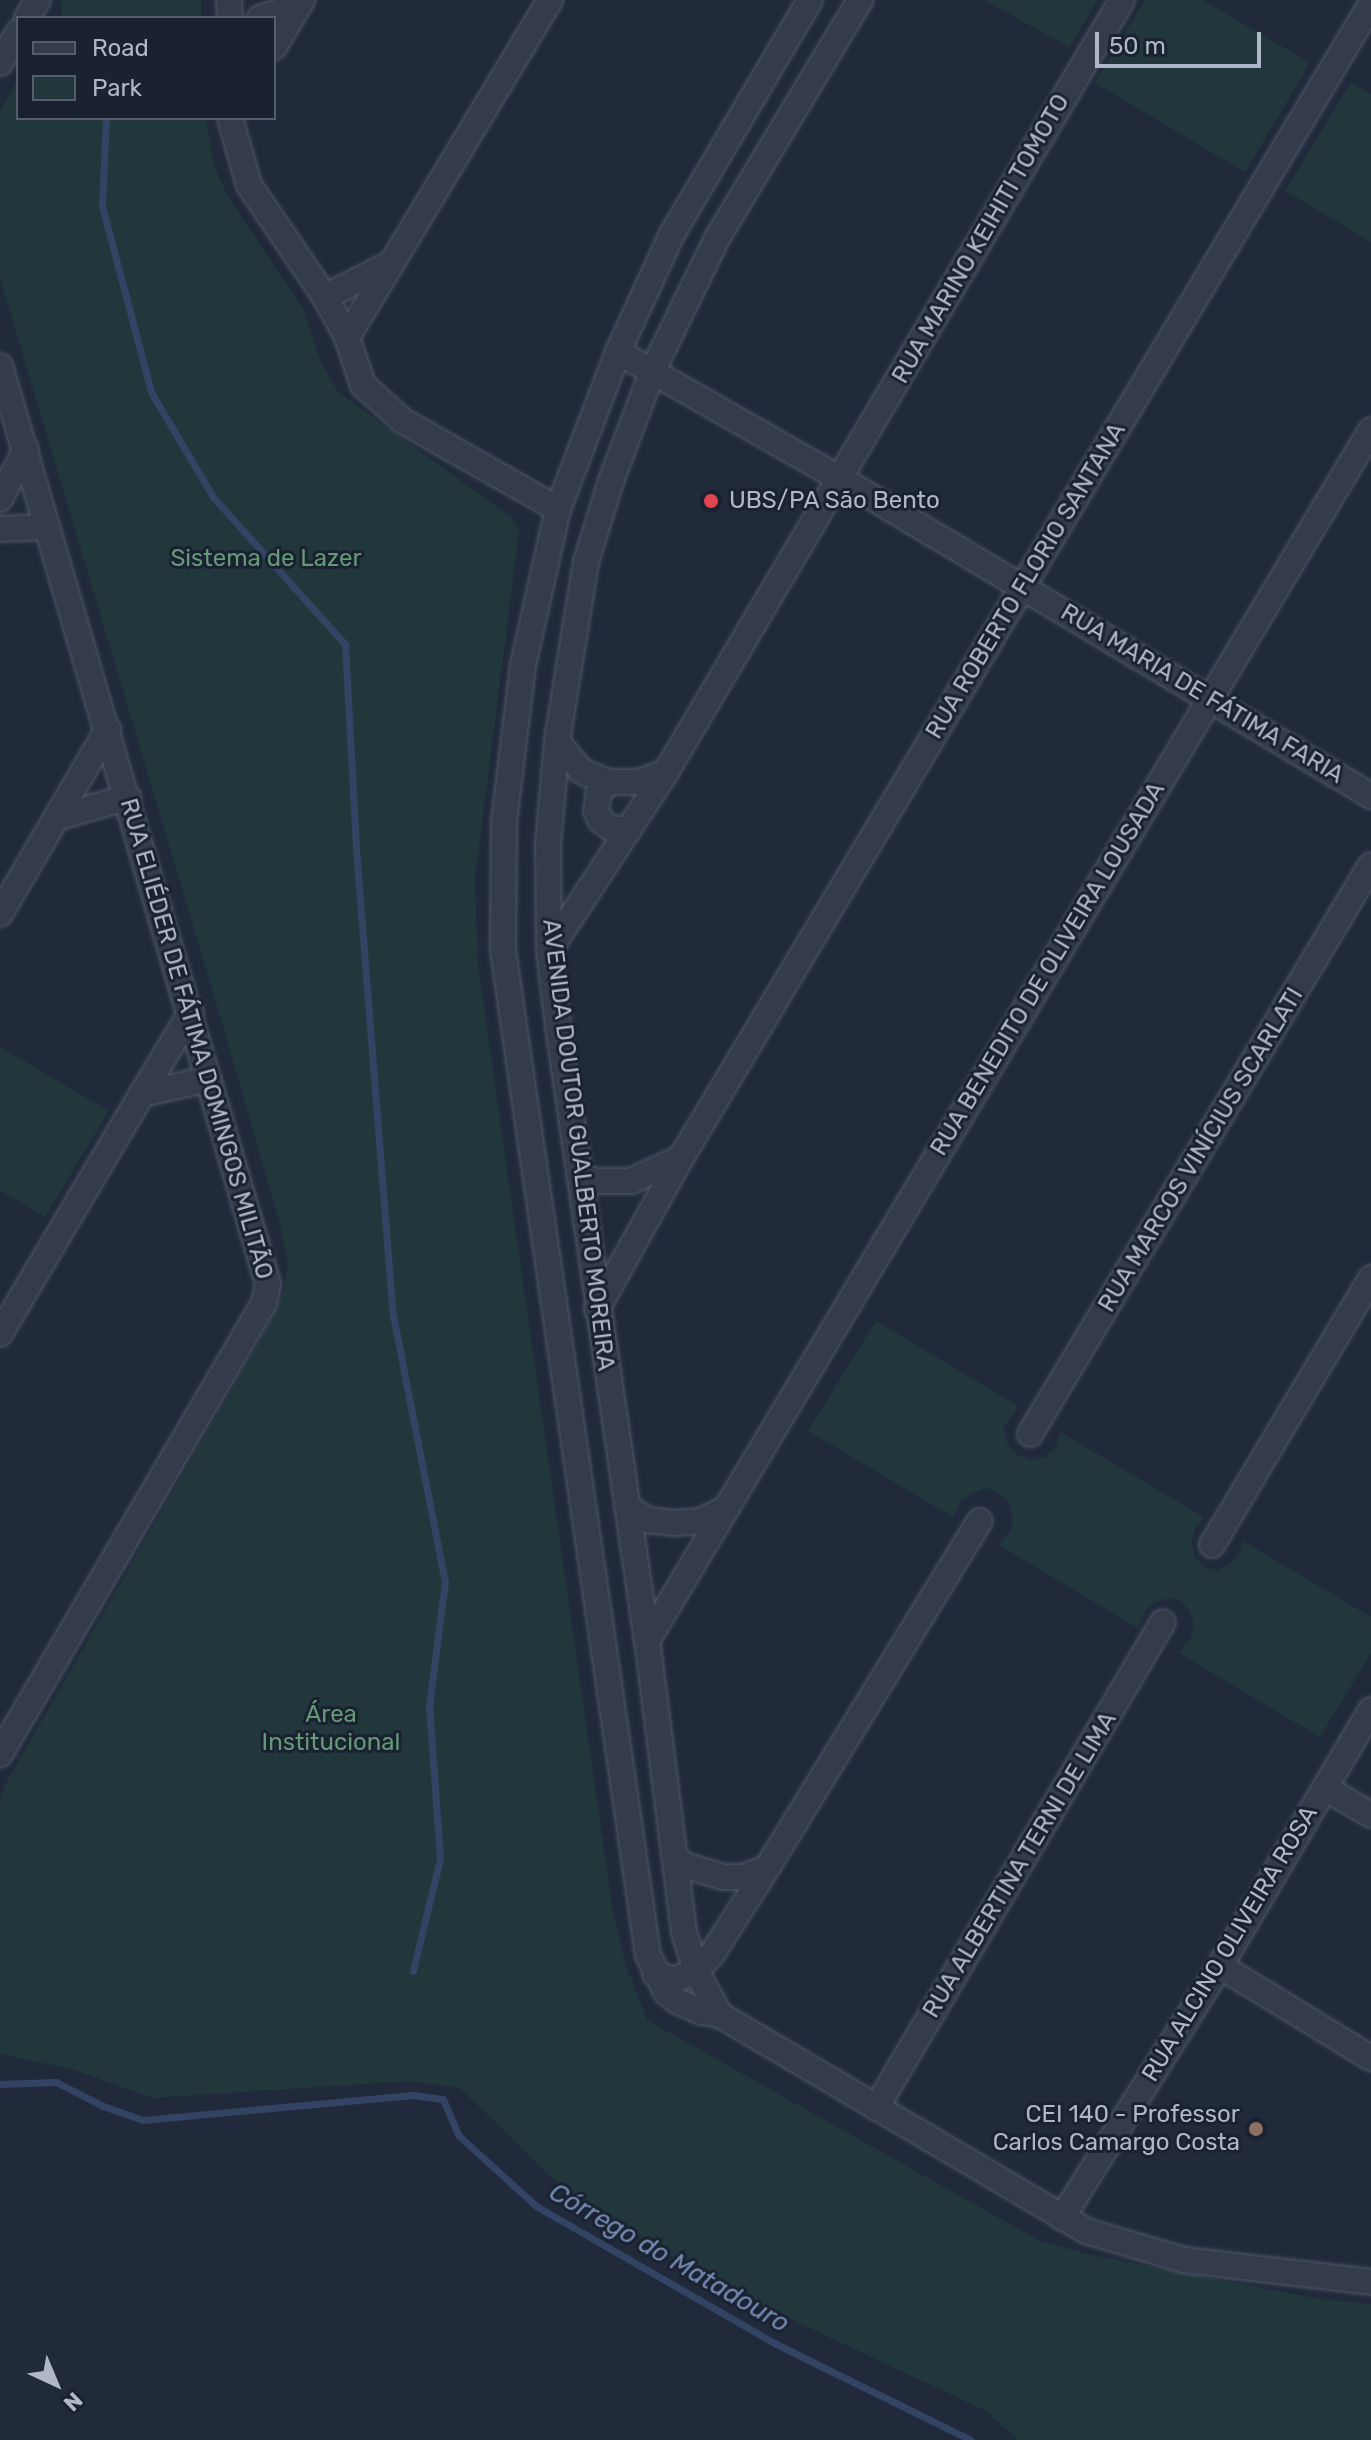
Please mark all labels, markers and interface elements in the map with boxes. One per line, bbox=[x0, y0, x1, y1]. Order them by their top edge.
legend bbox=[16, 16, 276, 120]
scale bar bbox=[1099, 16, 1265, 66]
text: 50 m bbox=[1109, 32, 1166, 60]
text: Road bbox=[92, 34, 149, 62]
text: Park bbox=[92, 74, 142, 102]
street label: RUA MARINO KEIHITI TOMOTO bbox=[886, 89, 1076, 389]
street label: RUA ROBERTO FLORIO SANTANA bbox=[920, 417, 1132, 745]
place label: UBS/PA São Bento bbox=[729, 487, 940, 515]
marker: UBS/PA São Bento bbox=[700, 490, 722, 512]
park label: Sistema de Lazer bbox=[170, 545, 362, 573]
street label: RUA MARIA DE FÁTIMA FARIA bbox=[1055, 598, 1349, 790]
street label: RUA BENEDITO DE OLIVEIRA LOUSADA bbox=[924, 776, 1172, 1162]
street label: RUA ELIÉDER DE FÁTIMA DOMINGOS MILITÃO bbox=[113, 795, 279, 1283]
street label: AVENIDA DOUTOR GUALBERTO MOREIRA bbox=[536, 917, 620, 1373]
street label: RUA MARCOS VINÍCIUS SCARLATI bbox=[1092, 982, 1310, 1318]
park label: Área Institucional bbox=[262, 1701, 400, 1757]
street label: RUA ALBERTINA TERNI DE LIMA bbox=[916, 1706, 1124, 2024]
street label: RUA ALCINO OLIVEIRA ROSA bbox=[1136, 1800, 1324, 2088]
place label: CEI 140 - Professor Carlos Camargo Costa bbox=[993, 2101, 1240, 2157]
marker: CEI 140 - Professor Carlos Camargo Costa bbox=[1247, 2120, 1265, 2138]
water label: Córrego do Matadouro bbox=[544, 2177, 794, 2339]
north arrow bbox=[16, 2344, 96, 2424]
text: N bbox=[58, 2386, 88, 2417]

